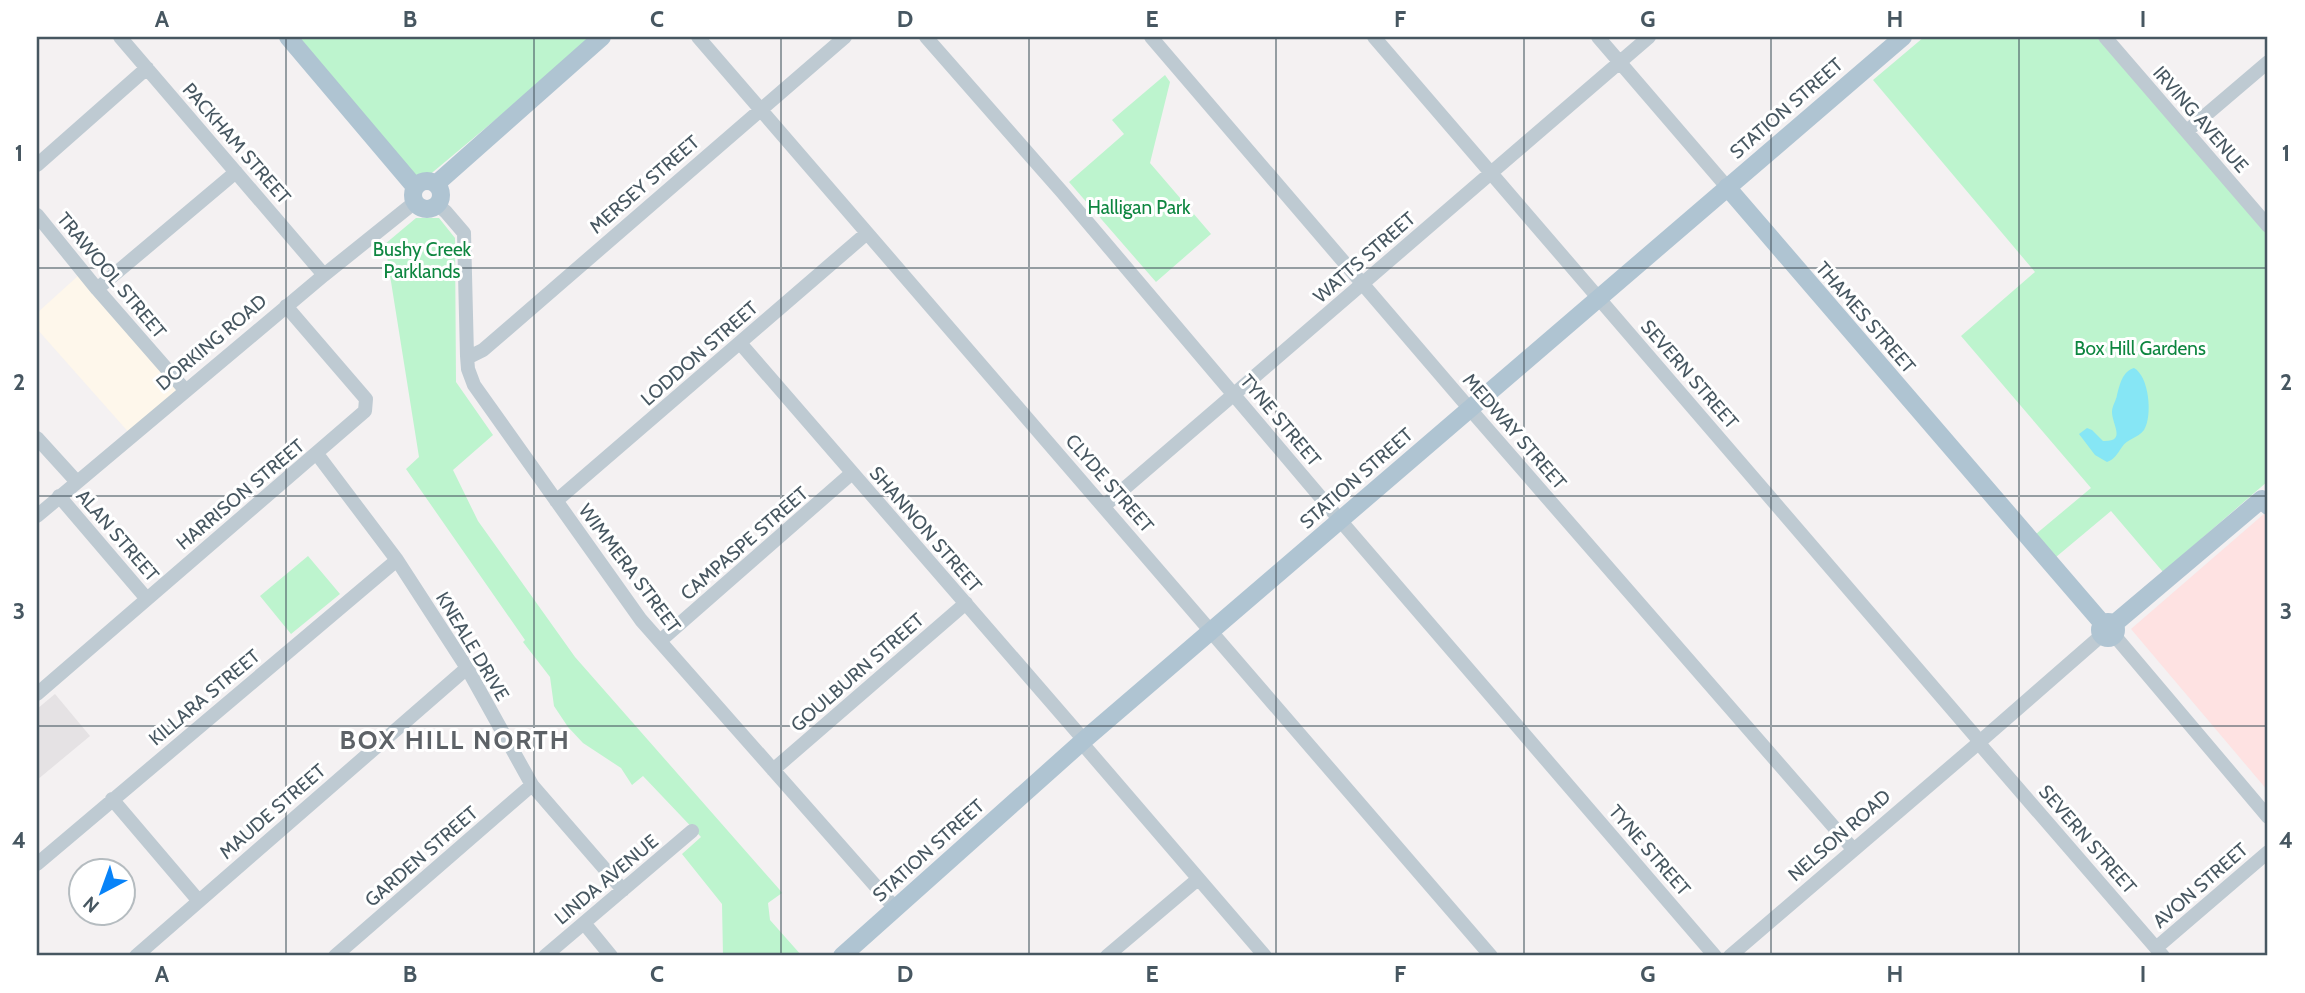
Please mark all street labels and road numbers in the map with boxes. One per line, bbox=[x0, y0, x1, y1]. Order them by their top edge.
street label: STATION STREET bbox=[1725, 53, 1847, 164]
street label: IRVING AVENUE bbox=[2148, 61, 2253, 177]
street label: PACKHAM STREET bbox=[178, 78, 295, 209]
street label: MERSEY STREET bbox=[585, 130, 704, 238]
street label: WATTS STREET bbox=[1309, 207, 1420, 308]
street label: TRAWOOL STREET bbox=[52, 208, 171, 343]
street label: THAMES STREET bbox=[1811, 257, 1920, 378]
street label: DORKING ROAD bbox=[151, 289, 271, 395]
street label: LODDON STREET bbox=[636, 296, 763, 410]
street label: SEVERN STREET bbox=[1636, 315, 1743, 433]
street label: MEDWAY STREET bbox=[1458, 369, 1571, 494]
street label: TYNE STREET bbox=[1236, 370, 1326, 471]
street label: STATION STREET bbox=[1295, 423, 1417, 534]
street label: CLYDE STREET bbox=[1061, 430, 1159, 537]
street label: HARRISON STREET bbox=[172, 434, 309, 555]
street label: SHANNON STREET bbox=[865, 462, 986, 597]
street label: CAMPASPE STREET bbox=[676, 482, 813, 605]
street label: ALAN STREET bbox=[71, 485, 164, 586]
street label: WIMMERA STREET bbox=[574, 499, 686, 637]
street label: KNEALE DRIVE bbox=[431, 588, 514, 705]
street label: GOULBURN STREET bbox=[786, 608, 929, 736]
street label: KILLARA STREET bbox=[144, 644, 264, 750]
street label: MAUDE STREET bbox=[215, 759, 330, 864]
street label: SEVERN STREET bbox=[2034, 780, 2141, 898]
street label: NELSON ROAD bbox=[1783, 785, 1895, 886]
street label: STATION STREET bbox=[868, 794, 989, 906]
street label: TYNE STREET bbox=[1604, 800, 1695, 900]
street label: GARDEN STREET bbox=[360, 801, 482, 912]
street label: LINDA AVENUE bbox=[550, 829, 663, 929]
street label: AVON STREET bbox=[2148, 838, 2253, 933]

